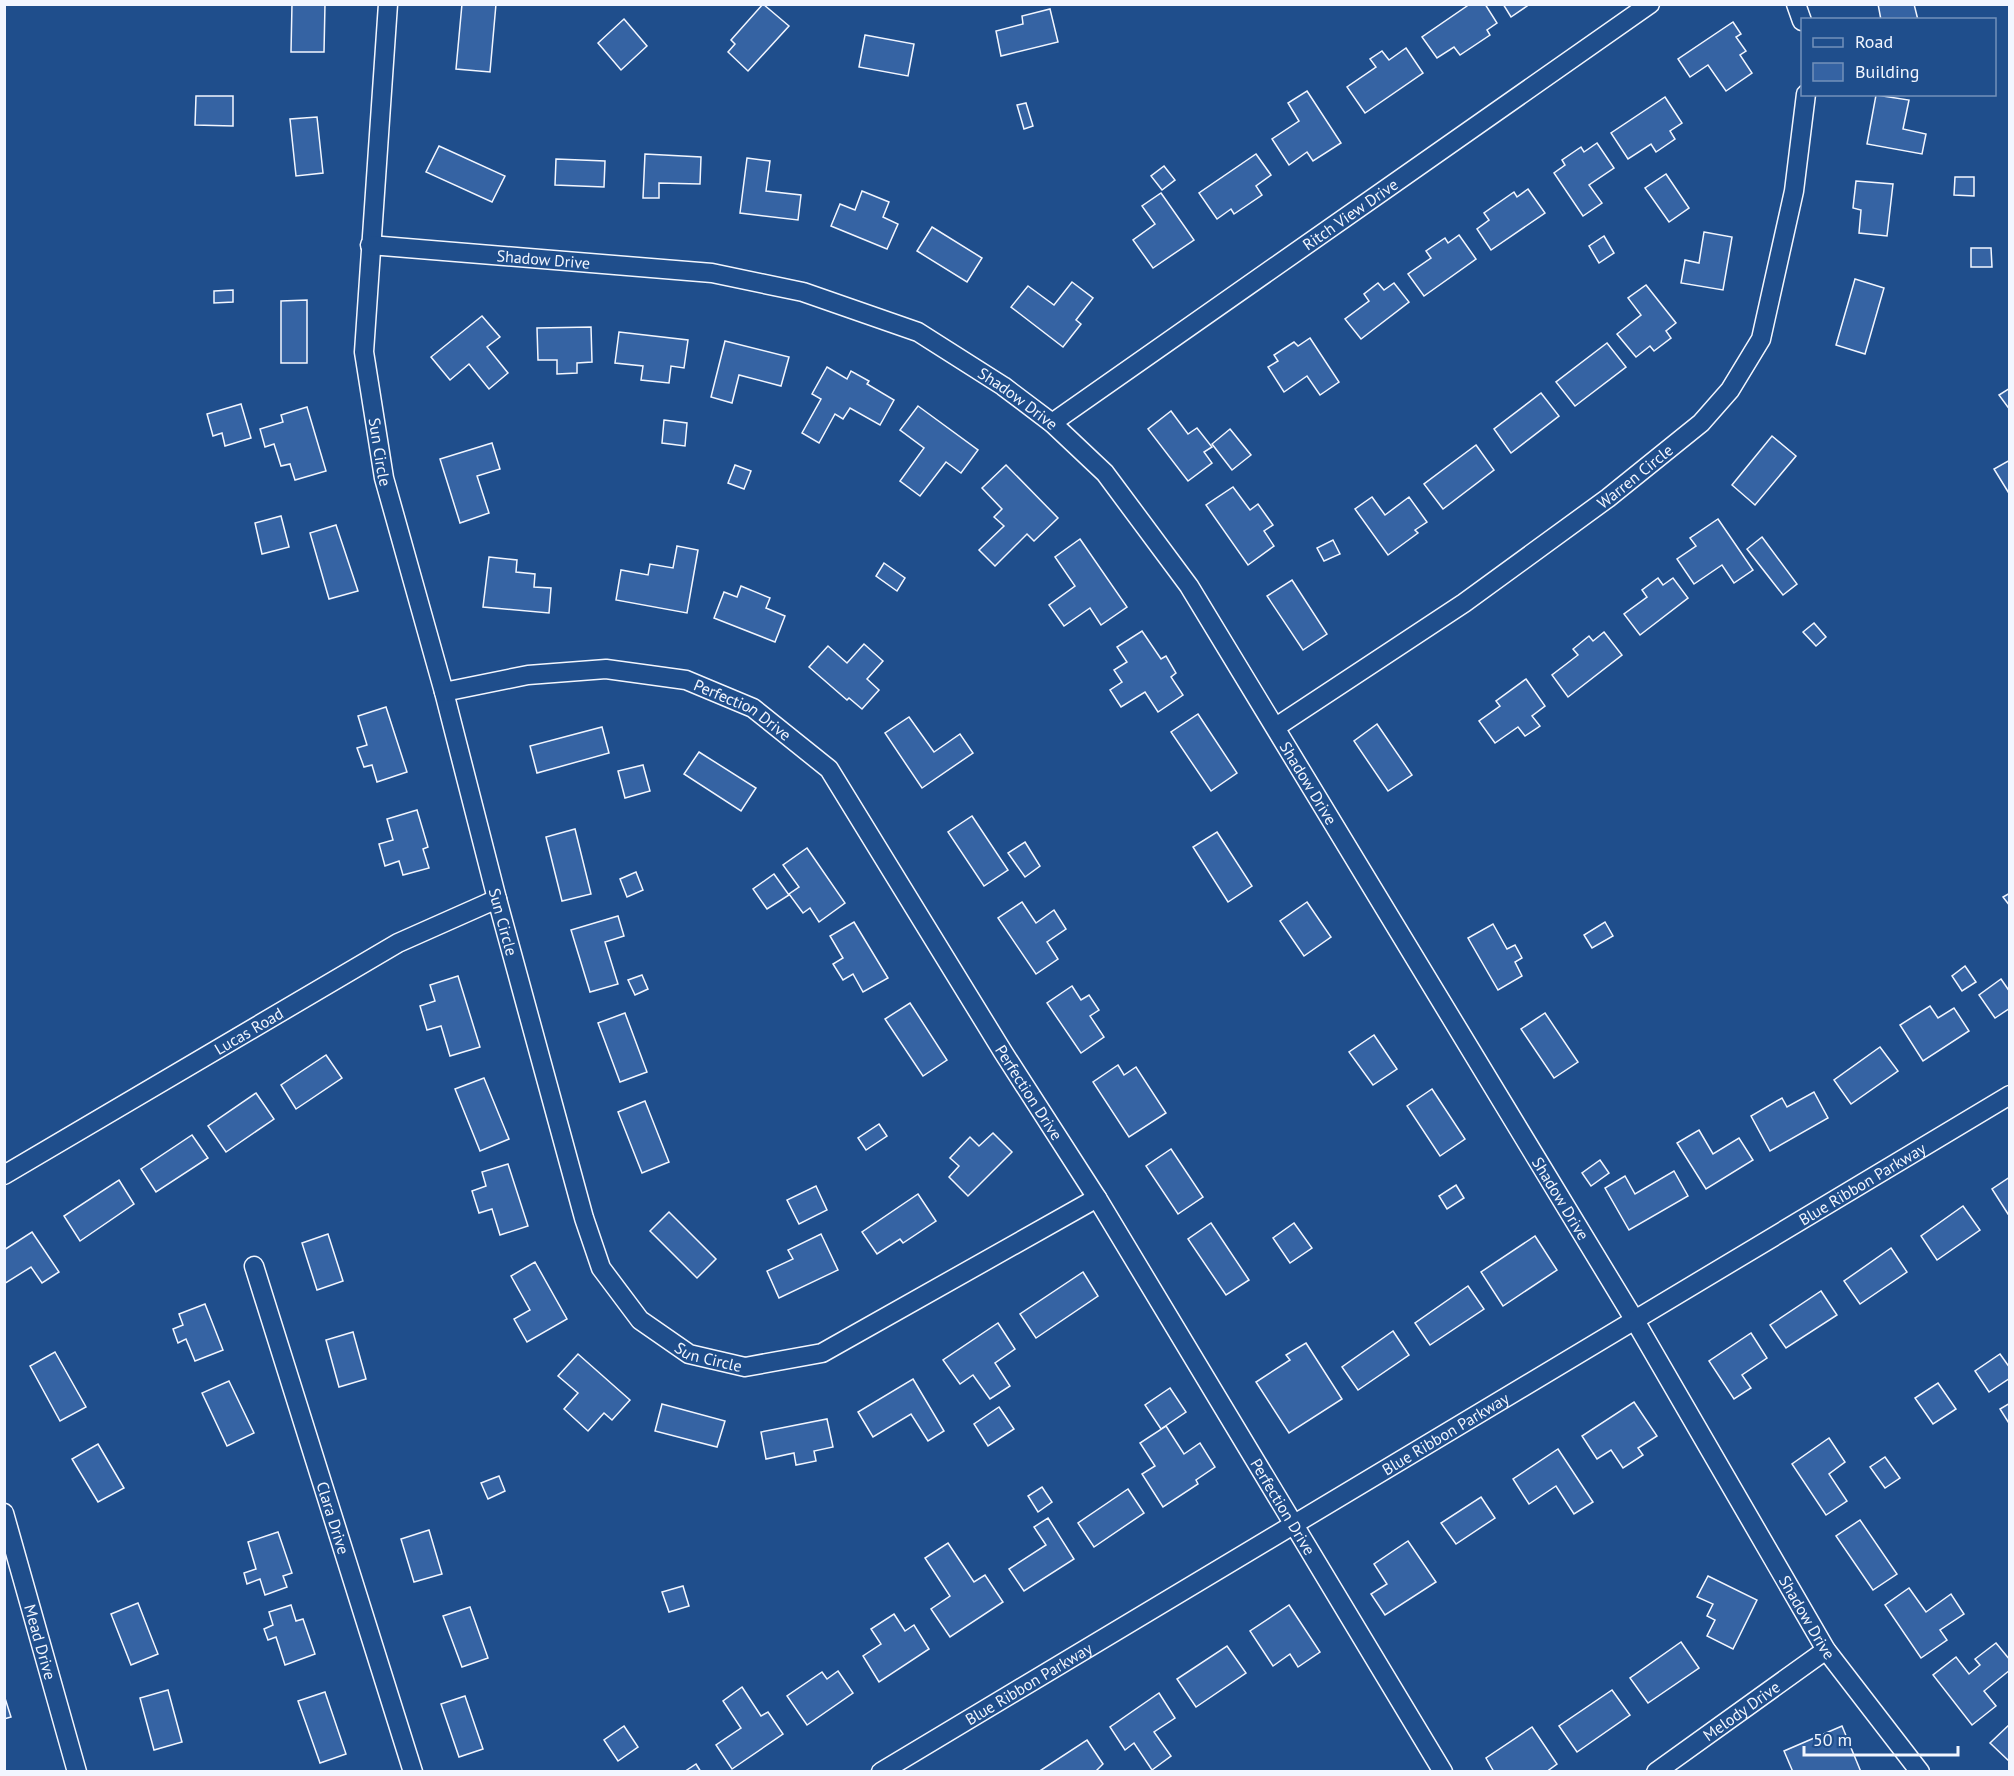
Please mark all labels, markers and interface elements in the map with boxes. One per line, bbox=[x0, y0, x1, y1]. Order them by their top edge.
legend bbox=[1801, 18, 1996, 96]
text: Road bbox=[1855, 30, 1893, 53]
text: Building bbox=[1855, 60, 1919, 83]
street label: Ritch View Drive bbox=[1299, 174, 1402, 254]
street label: Shadow Drive bbox=[496, 245, 591, 273]
street label: Shadow Drive bbox=[974, 363, 1062, 434]
street label: Sun Circle bbox=[365, 416, 396, 489]
street label: Warren Circle bbox=[1593, 440, 1677, 513]
street label: Perfection Drive bbox=[691, 674, 795, 745]
street label: Shadow Drive bbox=[1276, 738, 1341, 828]
street label: Sun Circle bbox=[485, 886, 522, 958]
street label: Lucas Road bbox=[211, 1003, 287, 1059]
street label: Perfection Drive bbox=[991, 1041, 1067, 1144]
street label: Blue Ribbon Parkway bbox=[1795, 1138, 1930, 1229]
street label: Shadow Drive bbox=[1528, 1153, 1594, 1244]
street label: Sun Circle bbox=[671, 1337, 744, 1376]
street label: Blue Ribbon Parkway bbox=[1378, 1388, 1513, 1479]
street label: Perfection Drive bbox=[1246, 1455, 1320, 1559]
street label: Clara Drive bbox=[312, 1479, 354, 1557]
street label: Shadow Drive bbox=[1775, 1572, 1839, 1663]
street label: Mead Drive bbox=[20, 1602, 60, 1682]
street label: Blue Ribbon Parkway bbox=[961, 1638, 1096, 1729]
street label: Melody Drive bbox=[1699, 1676, 1784, 1745]
scale bar bbox=[1804, 1719, 1958, 1757]
text: 50 m bbox=[1813, 1728, 1852, 1751]

